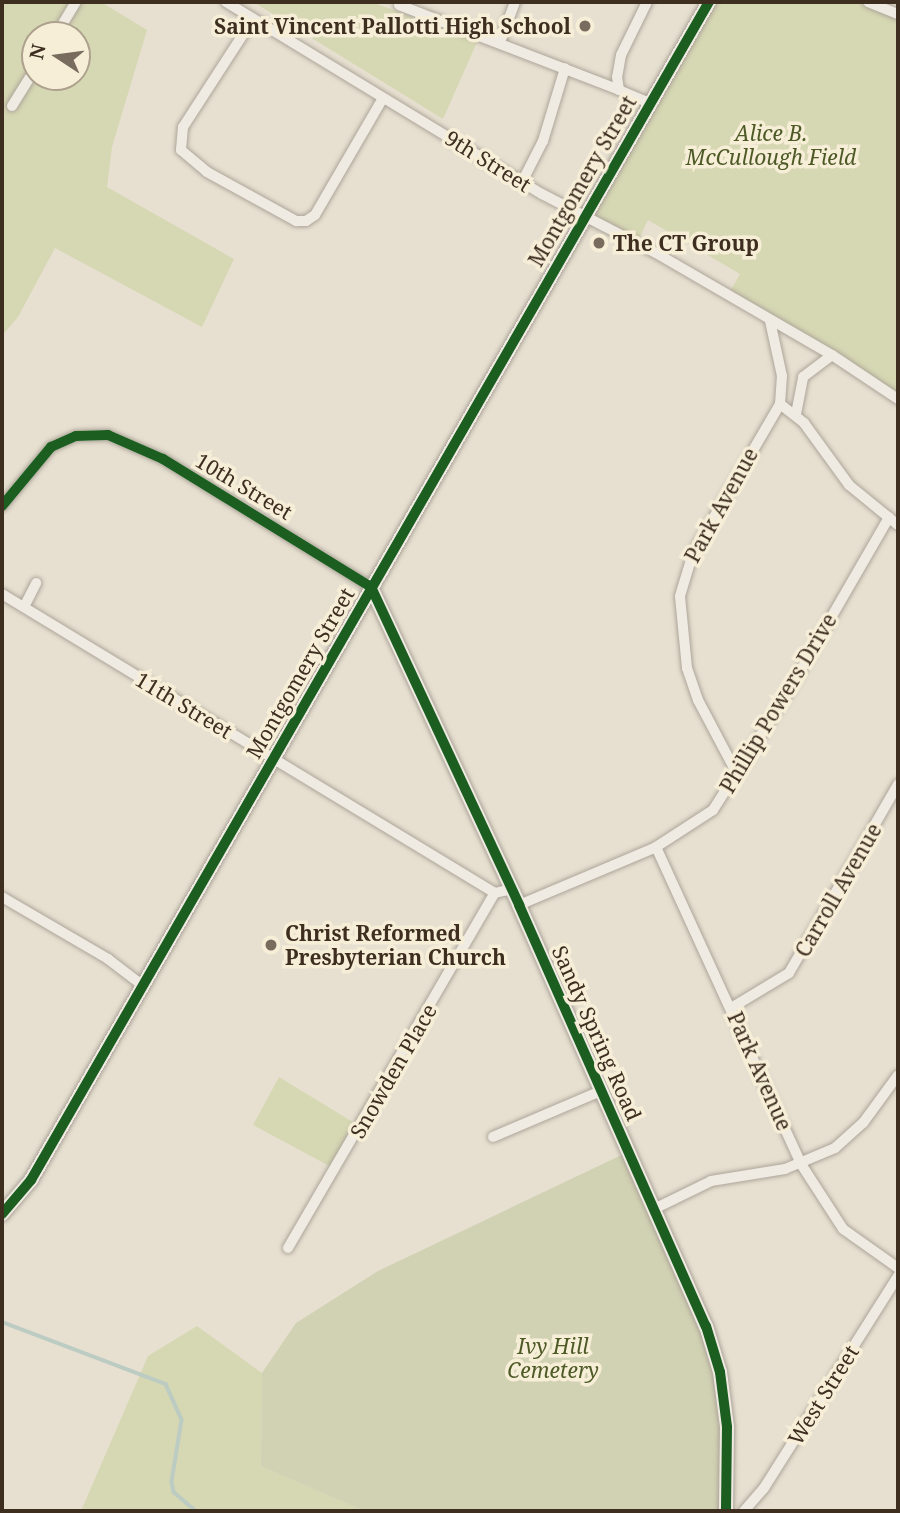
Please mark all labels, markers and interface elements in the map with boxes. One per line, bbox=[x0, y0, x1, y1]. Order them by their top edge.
place label: Saint Vincent Pallotti High School bbox=[214, 13, 571, 39]
marker: Saint Vincent Pallotti High School bbox=[577, 18, 593, 34]
north arrow bbox=[21, 21, 91, 91]
text: N bbox=[23, 42, 52, 62]
street label: Montgomery Street bbox=[523, 91, 641, 271]
park label: Alice B. McCullough Field bbox=[686, 120, 856, 170]
street label: 9th Street bbox=[440, 125, 536, 197]
place label: The CT Group bbox=[613, 230, 759, 256]
marker: The CT Group bbox=[591, 235, 607, 251]
street label: Park Avenue bbox=[679, 443, 763, 567]
street label: 10th Street bbox=[191, 447, 297, 525]
street label: Montgomery Street bbox=[241, 583, 359, 763]
street label: Phillip Powers Drive bbox=[714, 609, 842, 797]
street label: 11th Street bbox=[131, 666, 237, 744]
street label: Carroll Avenue bbox=[790, 819, 886, 961]
place label: Christ Reformed Presbyterian Church bbox=[285, 920, 506, 970]
marker: Christ Reformed Presbyterian Church bbox=[263, 937, 279, 953]
street label: Sandy Spring Road bbox=[547, 942, 647, 1124]
street label: Snowden Place bbox=[344, 999, 442, 1143]
street label: Park Avenue bbox=[723, 1008, 797, 1134]
park label: Ivy Hill Cemetery bbox=[507, 1333, 599, 1383]
street label: West Street bbox=[782, 1340, 864, 1450]

